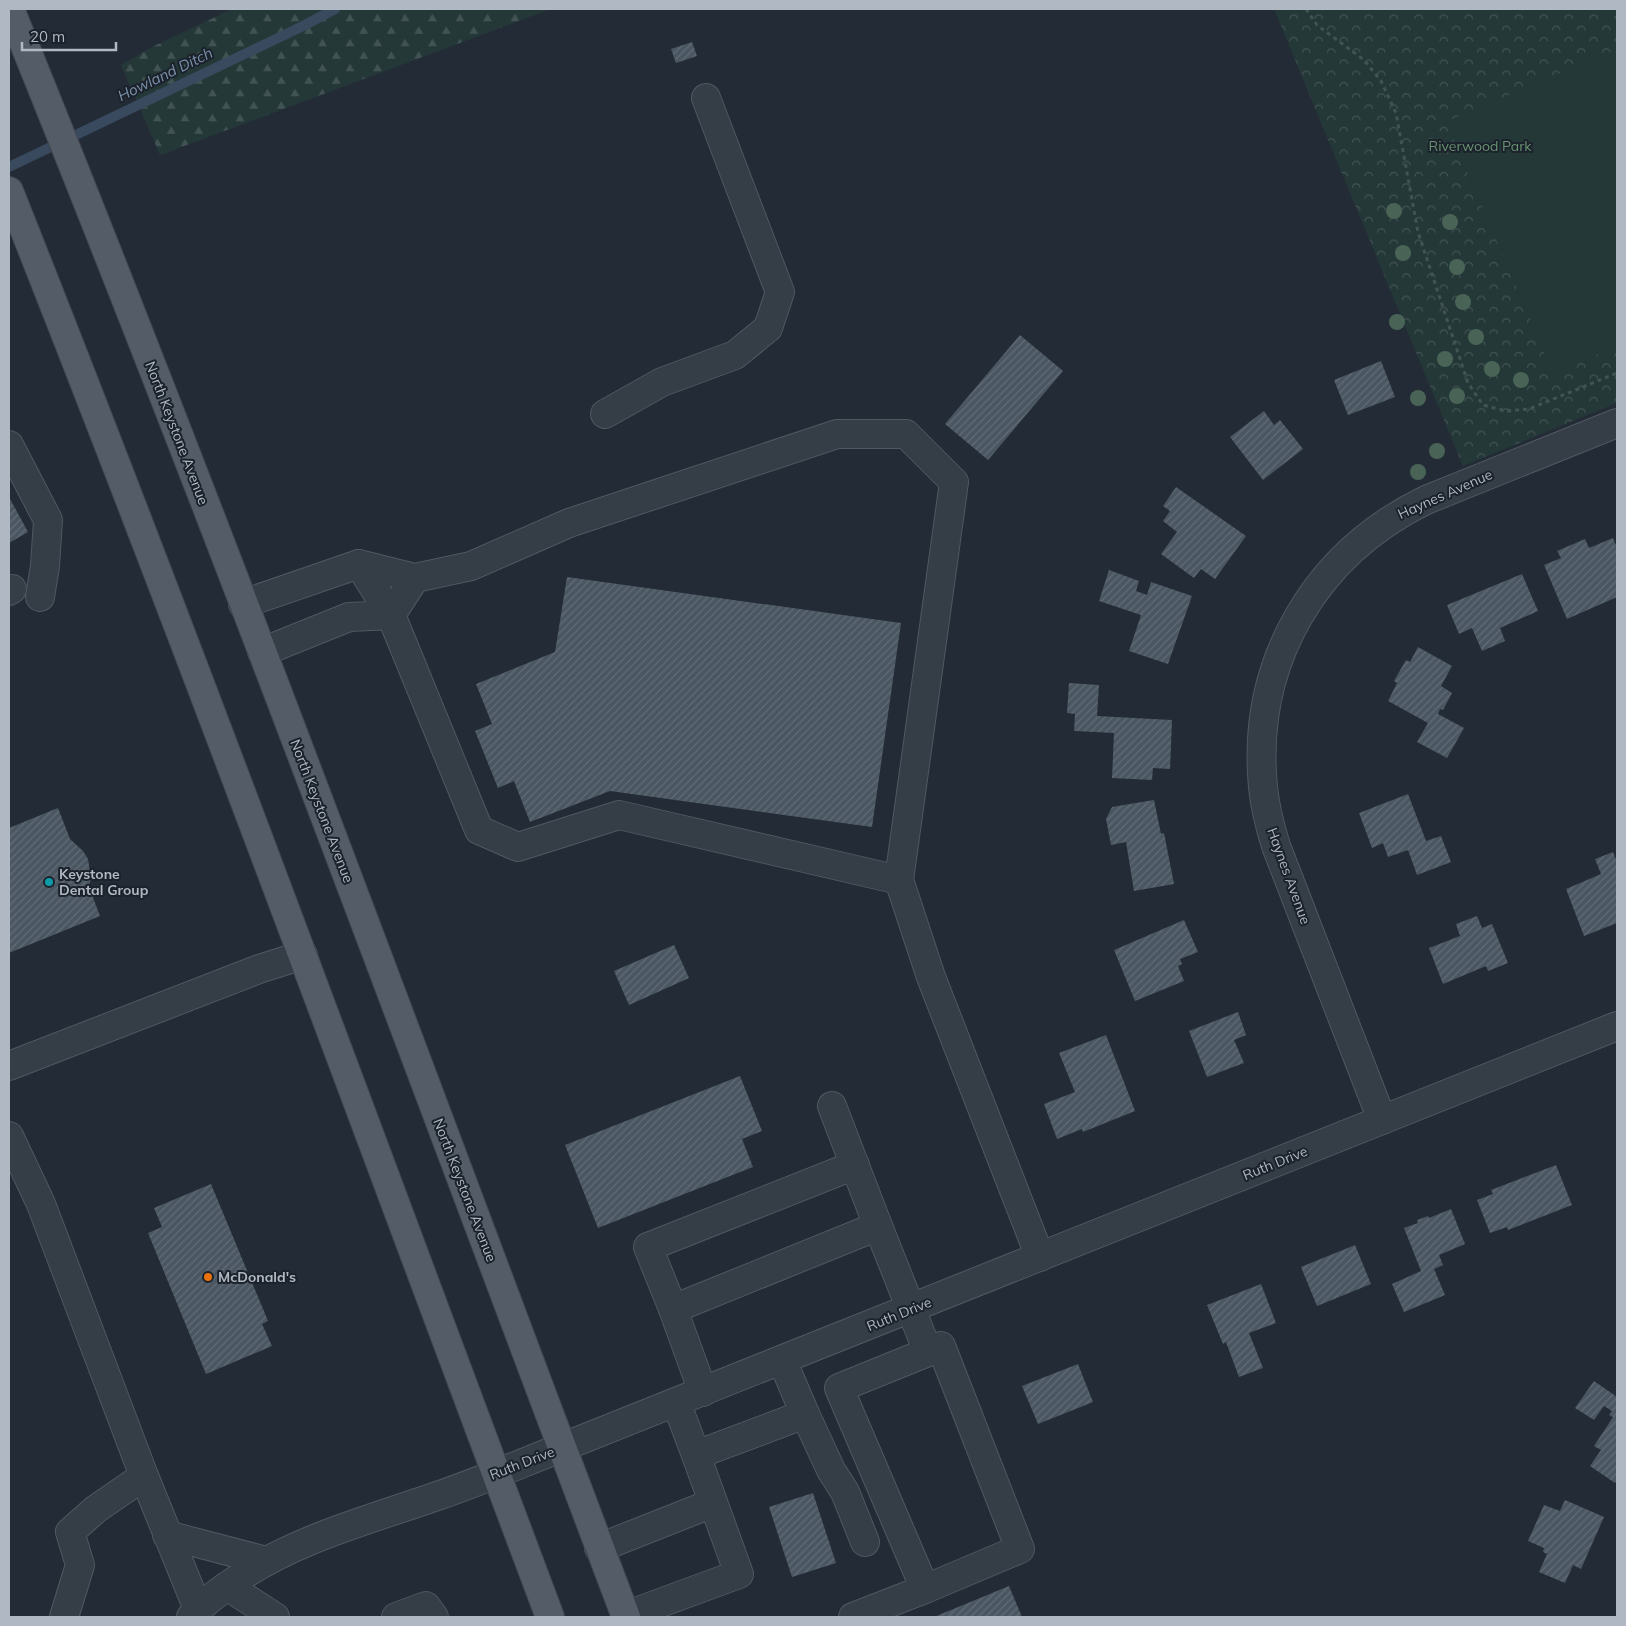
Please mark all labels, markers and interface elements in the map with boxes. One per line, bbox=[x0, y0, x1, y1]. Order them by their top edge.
scale bar bbox=[22, 20, 116, 52]
text: 20 m bbox=[30, 27, 65, 46]
water label: Howland Ditch bbox=[114, 43, 216, 105]
park label: Riverwood Park bbox=[1428, 137, 1532, 155]
street label: North Keystone Avenue bbox=[141, 359, 213, 507]
street label: Haynes Avenue bbox=[1395, 465, 1495, 523]
street label: North Keystone Avenue bbox=[286, 737, 358, 885]
street label: Haynes Avenue bbox=[1263, 825, 1315, 927]
place label: Keystone Dental Group bbox=[59, 865, 149, 899]
marker: Keystone Dental Group bbox=[43, 876, 55, 888]
street label: North Keystone Avenue bbox=[429, 1116, 501, 1264]
street label: Ruth Drive bbox=[1240, 1142, 1310, 1184]
place label: McDonald's bbox=[218, 1268, 296, 1286]
marker: McDonald's bbox=[202, 1271, 214, 1283]
street label: Ruth Drive bbox=[864, 1293, 934, 1335]
street label: Ruth Drive bbox=[487, 1442, 557, 1484]

